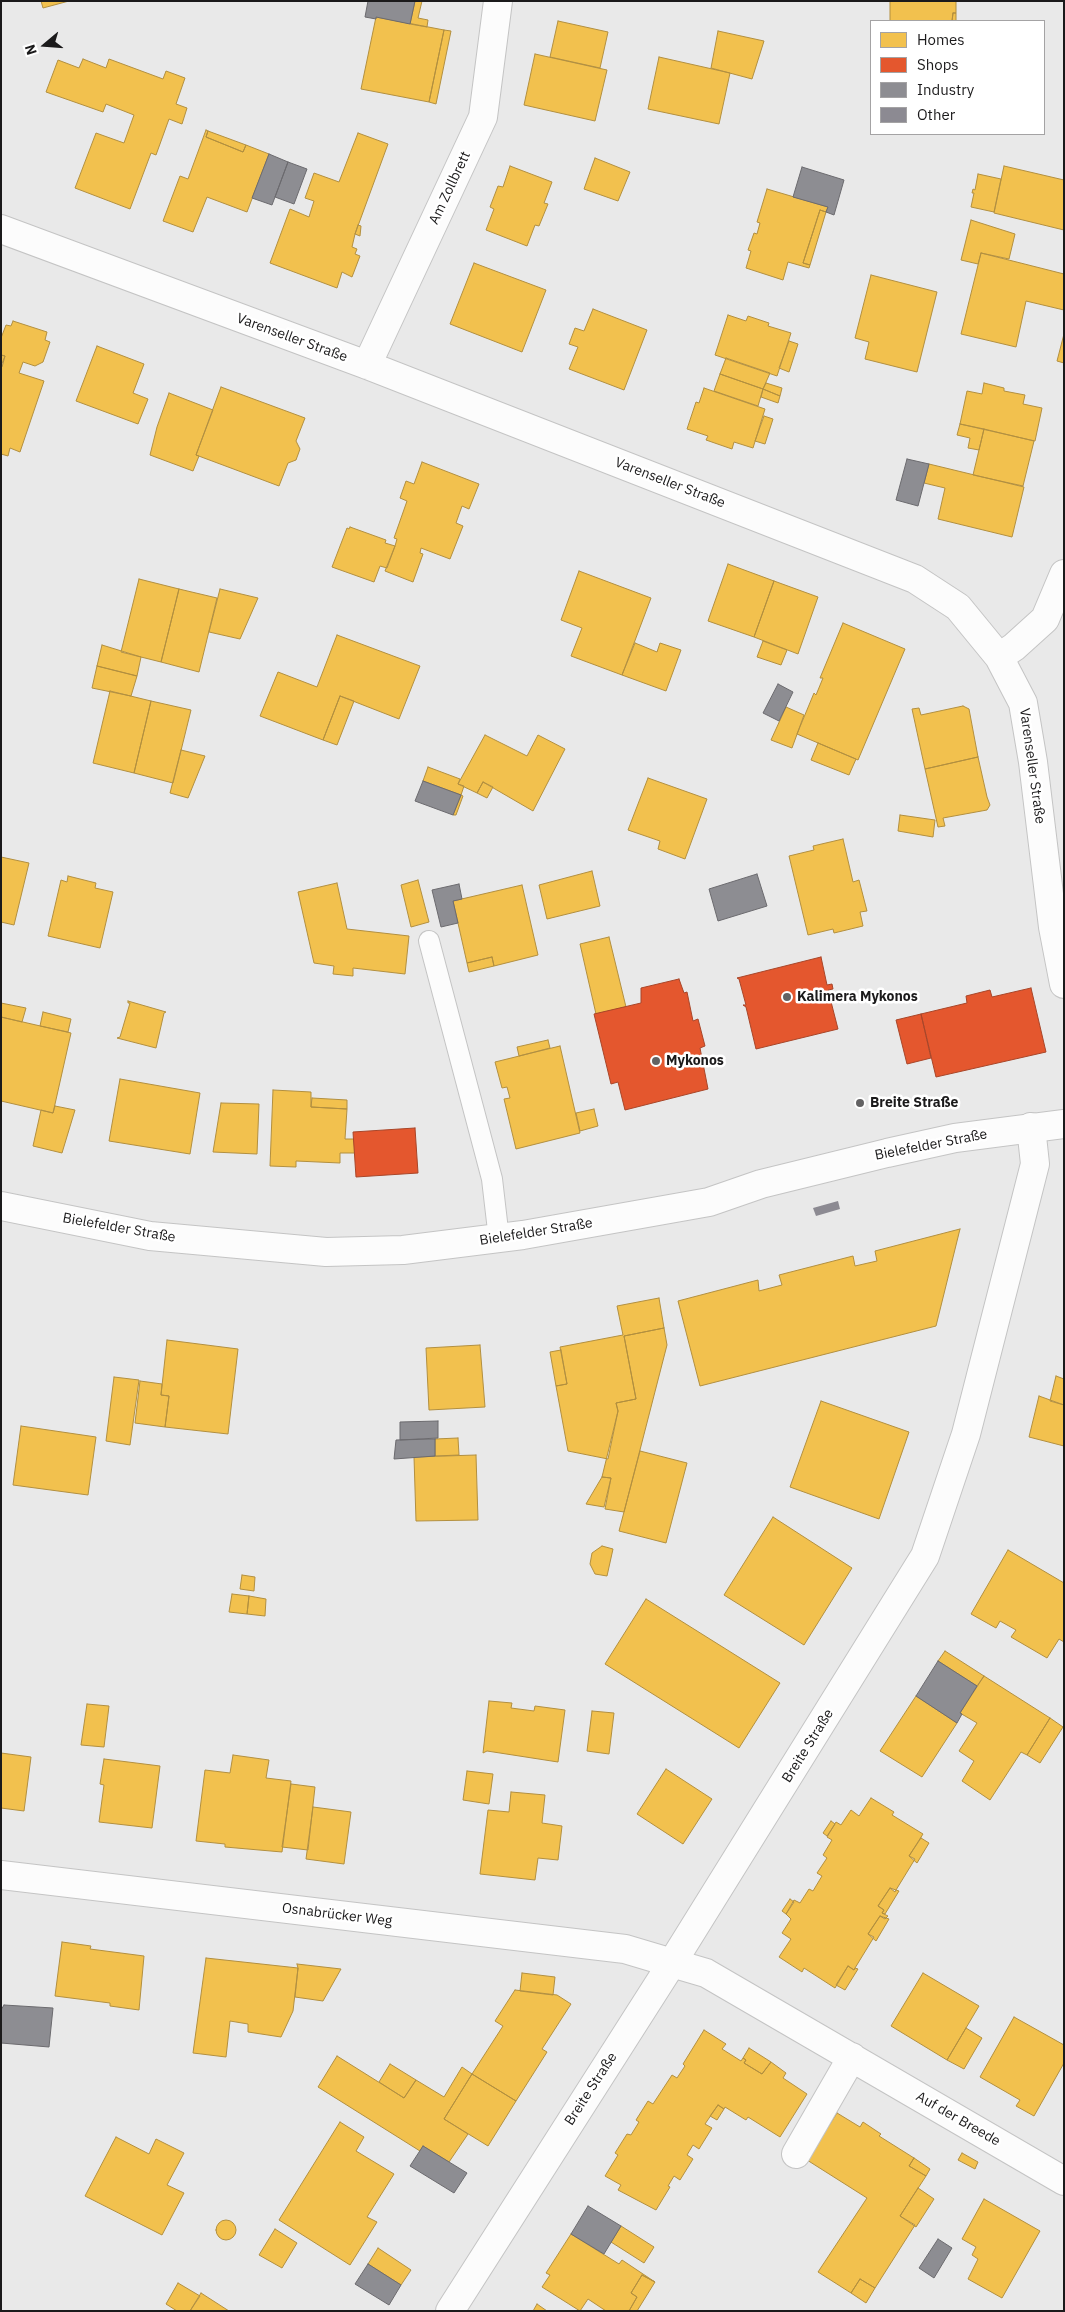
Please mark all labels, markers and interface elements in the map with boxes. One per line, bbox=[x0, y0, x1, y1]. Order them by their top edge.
north arrow bbox=[20, 20, 70, 70]
legend bbox=[870, 20, 1045, 135]
text: Homes bbox=[917, 30, 965, 49]
text: N bbox=[21, 42, 41, 57]
text: Shops bbox=[917, 55, 959, 74]
text: Industry bbox=[917, 80, 974, 99]
text: Other bbox=[917, 105, 955, 124]
street label: Am Zollbrett bbox=[426, 149, 474, 227]
street label: Varenseller Straße bbox=[234, 310, 350, 366]
street label: Varenseller Straße bbox=[613, 454, 727, 512]
street label: Varenseller Straße bbox=[1016, 707, 1048, 825]
place label: Kalimera Mykonos bbox=[797, 989, 918, 1005]
marker: Kalimera Mykonos bbox=[781, 991, 793, 1003]
place label: Mykonos bbox=[666, 1053, 724, 1069]
marker: Mykonos bbox=[650, 1055, 662, 1067]
place label: Breite Straße bbox=[870, 1095, 958, 1111]
marker: Breite Straße bbox=[854, 1097, 866, 1109]
street label: Bielefelder Straße bbox=[873, 1126, 989, 1164]
street label: Bielefelder Straße bbox=[61, 1210, 177, 1246]
street label: Bielefelder Straße bbox=[478, 1215, 594, 1249]
street label: Breite Straße bbox=[779, 1706, 837, 1786]
street label: Osnabrücker Weg bbox=[281, 1900, 393, 1930]
street label: Breite Straße bbox=[561, 2049, 621, 2129]
street label: Auf der Breede bbox=[913, 2088, 1003, 2150]

